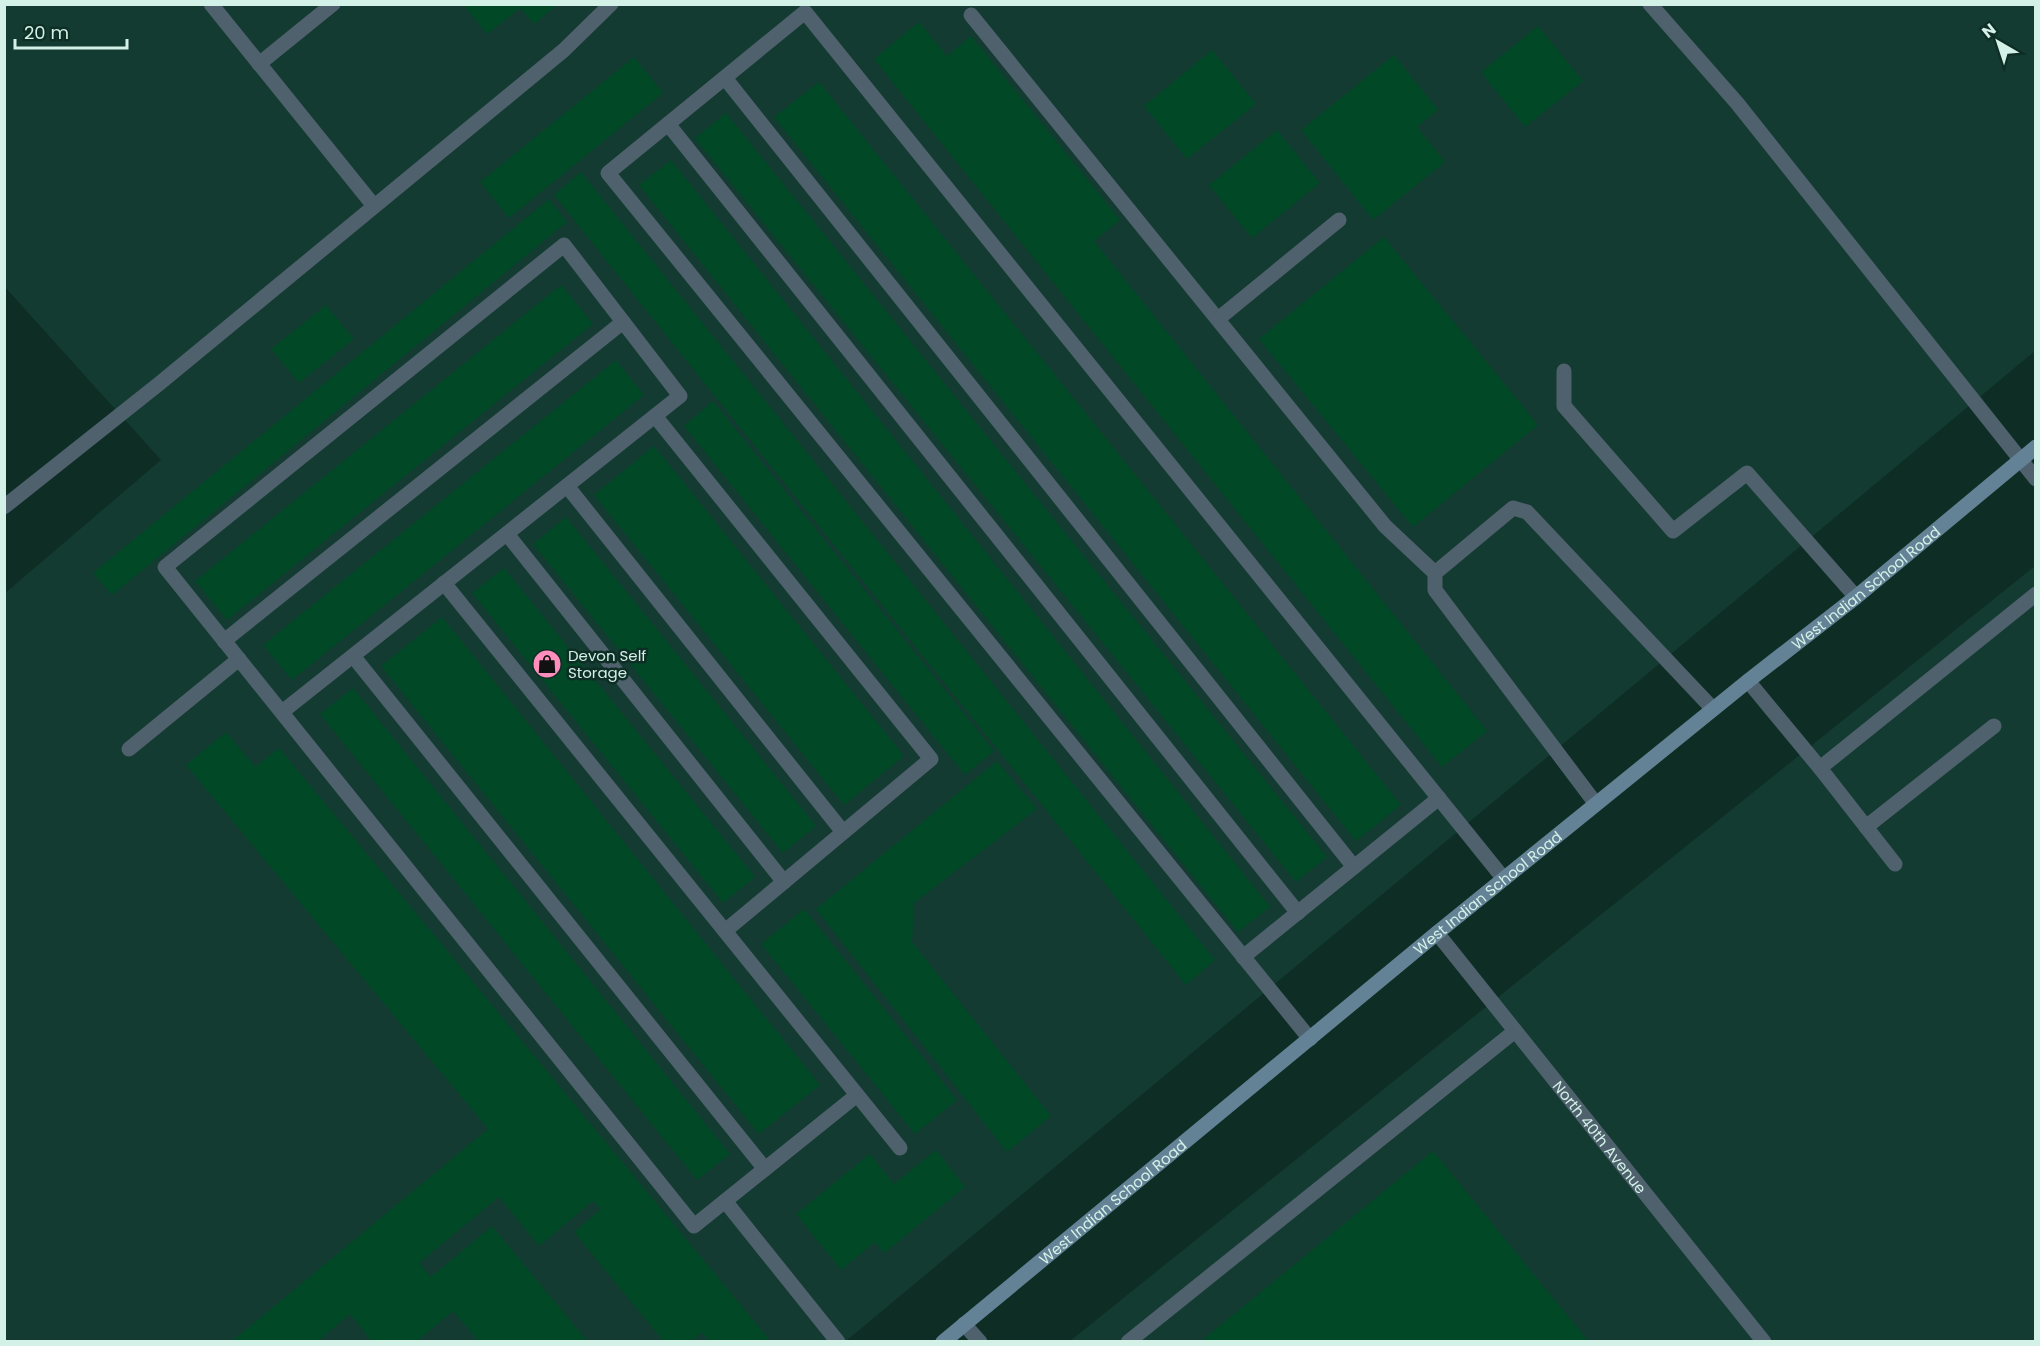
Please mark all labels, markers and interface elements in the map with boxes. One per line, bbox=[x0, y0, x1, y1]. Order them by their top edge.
scale bar bbox=[15, 12, 128, 50]
north arrow bbox=[1968, 12, 2028, 72]
text: N bbox=[1977, 18, 2001, 43]
text: 20 m bbox=[24, 20, 69, 45]
street label: West Indian School Road bbox=[1787, 521, 1944, 654]
place label: Devon Self Storage bbox=[568, 645, 646, 683]
shop icon: Devon Self Storage bbox=[531, 648, 563, 680]
street label: West Indian School Road bbox=[1409, 826, 1566, 959]
street label: North 40th Avenue bbox=[1548, 1076, 1652, 1198]
street label: West Indian School Road bbox=[1034, 1134, 1191, 1269]

